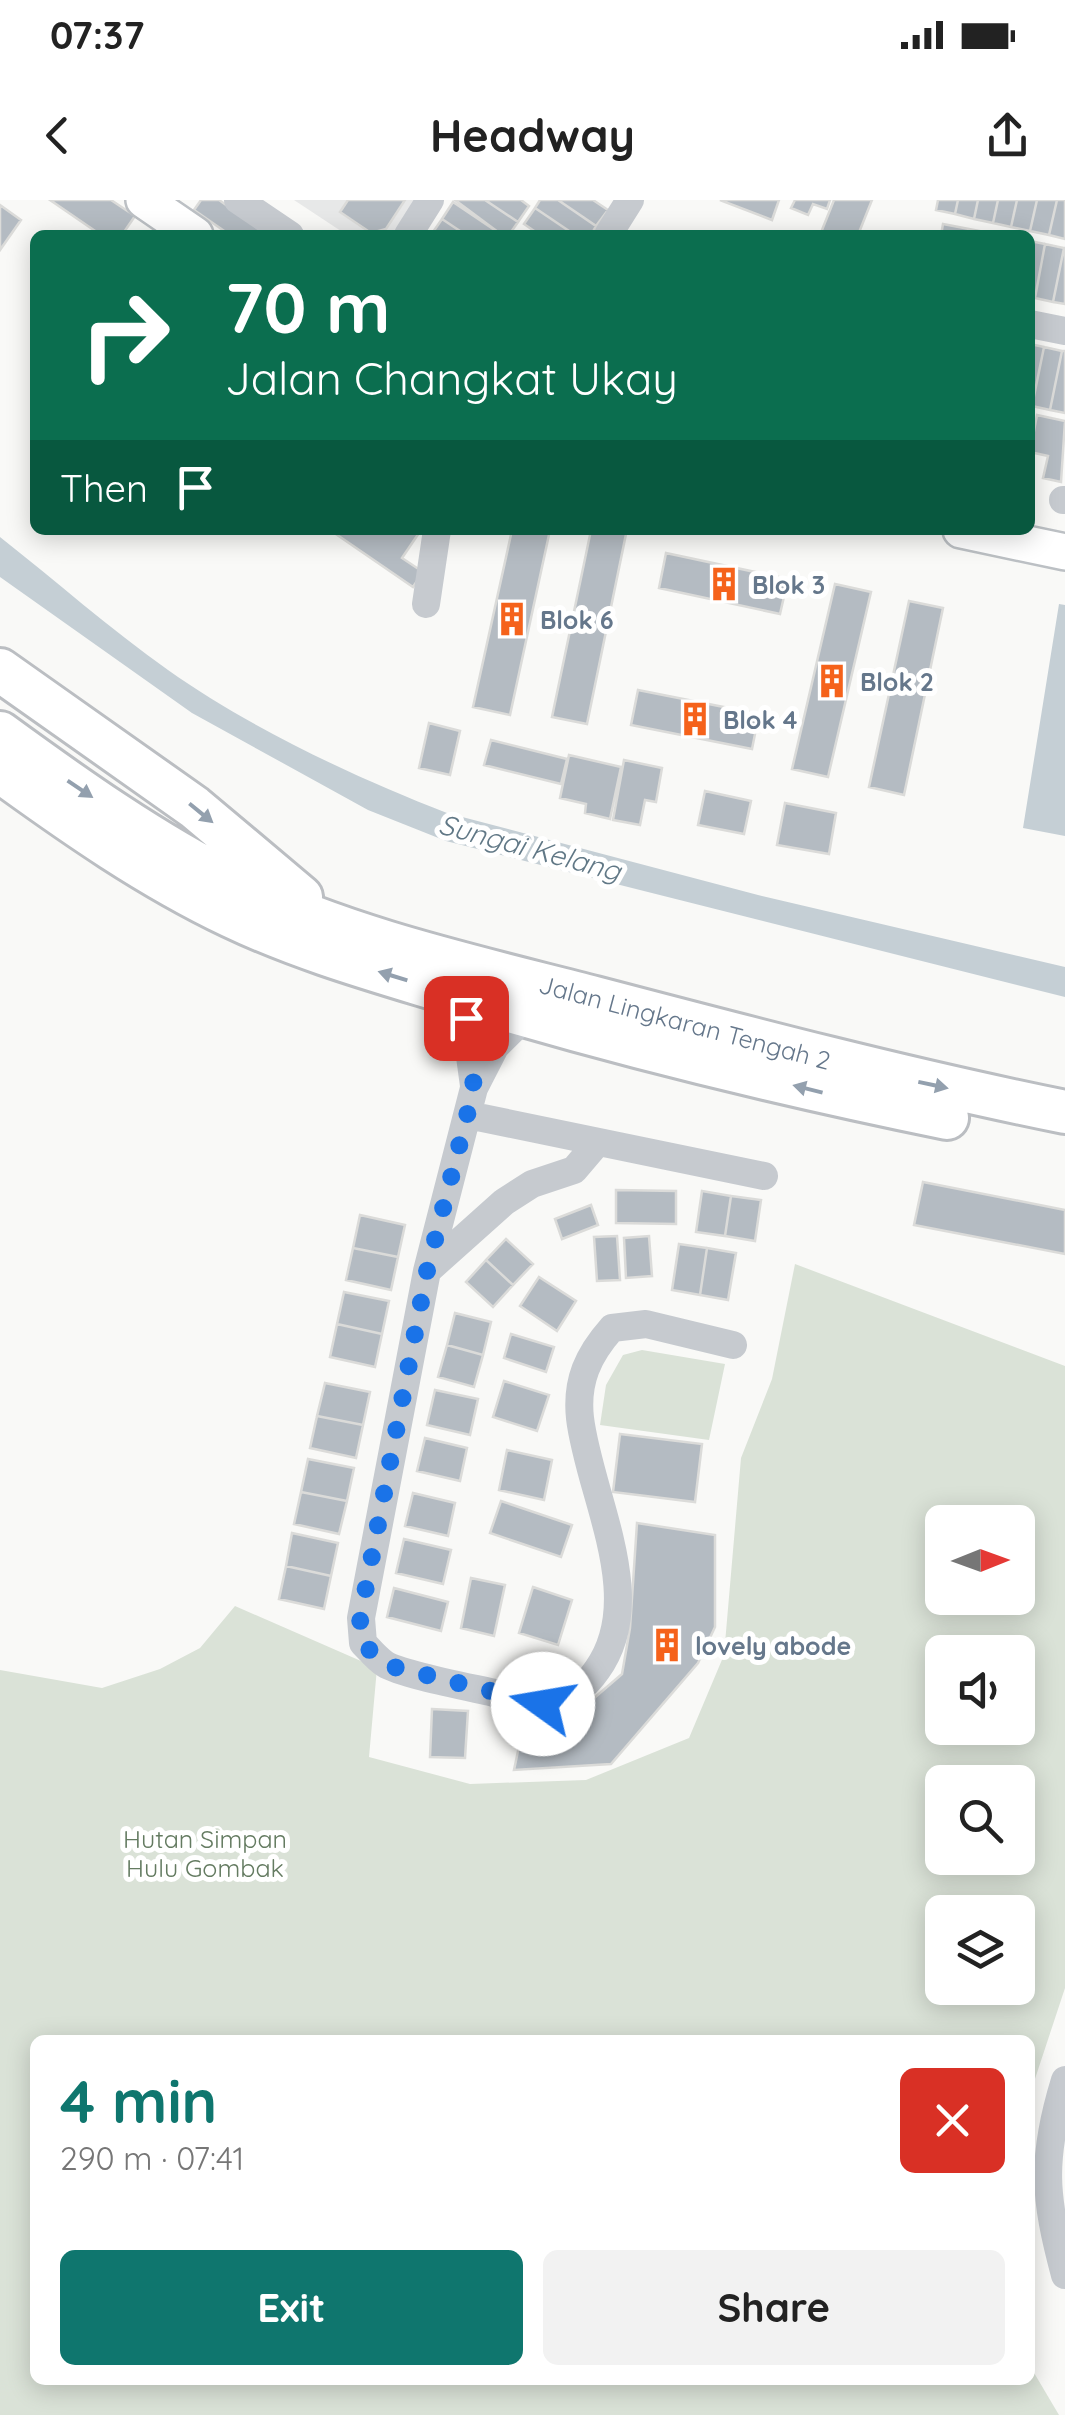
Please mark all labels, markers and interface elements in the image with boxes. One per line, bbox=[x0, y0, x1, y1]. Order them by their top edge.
text: 07:37 bbox=[50, 11, 144, 59]
text: Headway bbox=[430, 107, 635, 163]
icon: back bbox=[30, 108, 85, 163]
icon: share bbox=[980, 108, 1035, 163]
text: 70 m bbox=[225, 263, 391, 351]
icon: right bbox=[60, 270, 190, 400]
text: Jalan Changkat Ukay bbox=[225, 350, 678, 406]
icon: arrive bbox=[168, 460, 223, 515]
text: Then bbox=[60, 464, 148, 512]
building icon: Blok 3 bbox=[705, 565, 743, 603]
place label: Blok 3 bbox=[752, 569, 825, 600]
building icon: Blok 6 bbox=[493, 600, 531, 638]
place label: Blok 6 bbox=[540, 604, 613, 635]
building icon: Blok 2 bbox=[813, 662, 851, 700]
place label: Blok 2 bbox=[860, 666, 934, 697]
building icon: Blok 4 bbox=[676, 700, 714, 738]
place label: Blok 4 bbox=[723, 704, 798, 735]
one-way arrow bbox=[66, 779, 93, 798]
one-way arrow bbox=[188, 802, 214, 823]
water label: Sungai Kelang bbox=[435, 806, 626, 888]
one-way arrow bbox=[378, 968, 408, 983]
street label: Jalan Lingkaran Tengah 2 bbox=[536, 968, 834, 1076]
pin bbox=[424, 976, 509, 1061]
icon: arrive bbox=[439, 991, 494, 1046]
one-way arrow bbox=[918, 1078, 949, 1094]
one-way arrow bbox=[792, 1081, 823, 1096]
north arrow bbox=[925, 1505, 1035, 1615]
map controls bbox=[925, 1505, 1035, 2005]
building icon: lovely abode bbox=[648, 1626, 686, 1664]
place label: lovely abode bbox=[695, 1630, 851, 1661]
button: sound bbox=[925, 1635, 1035, 1745]
position arrow bbox=[491, 1652, 595, 1756]
button: search bbox=[925, 1765, 1035, 1875]
park label: Hutan Simpan Hulu Gombak bbox=[123, 1823, 287, 1883]
button: layers bbox=[925, 1895, 1035, 2005]
text: 4 min bbox=[60, 2063, 217, 2138]
button: close bbox=[900, 2068, 1005, 2173]
text: 290 m · 07:41 bbox=[60, 2138, 244, 2178]
button: Exit bbox=[60, 2250, 523, 2365]
button: Share bbox=[543, 2250, 1005, 2365]

